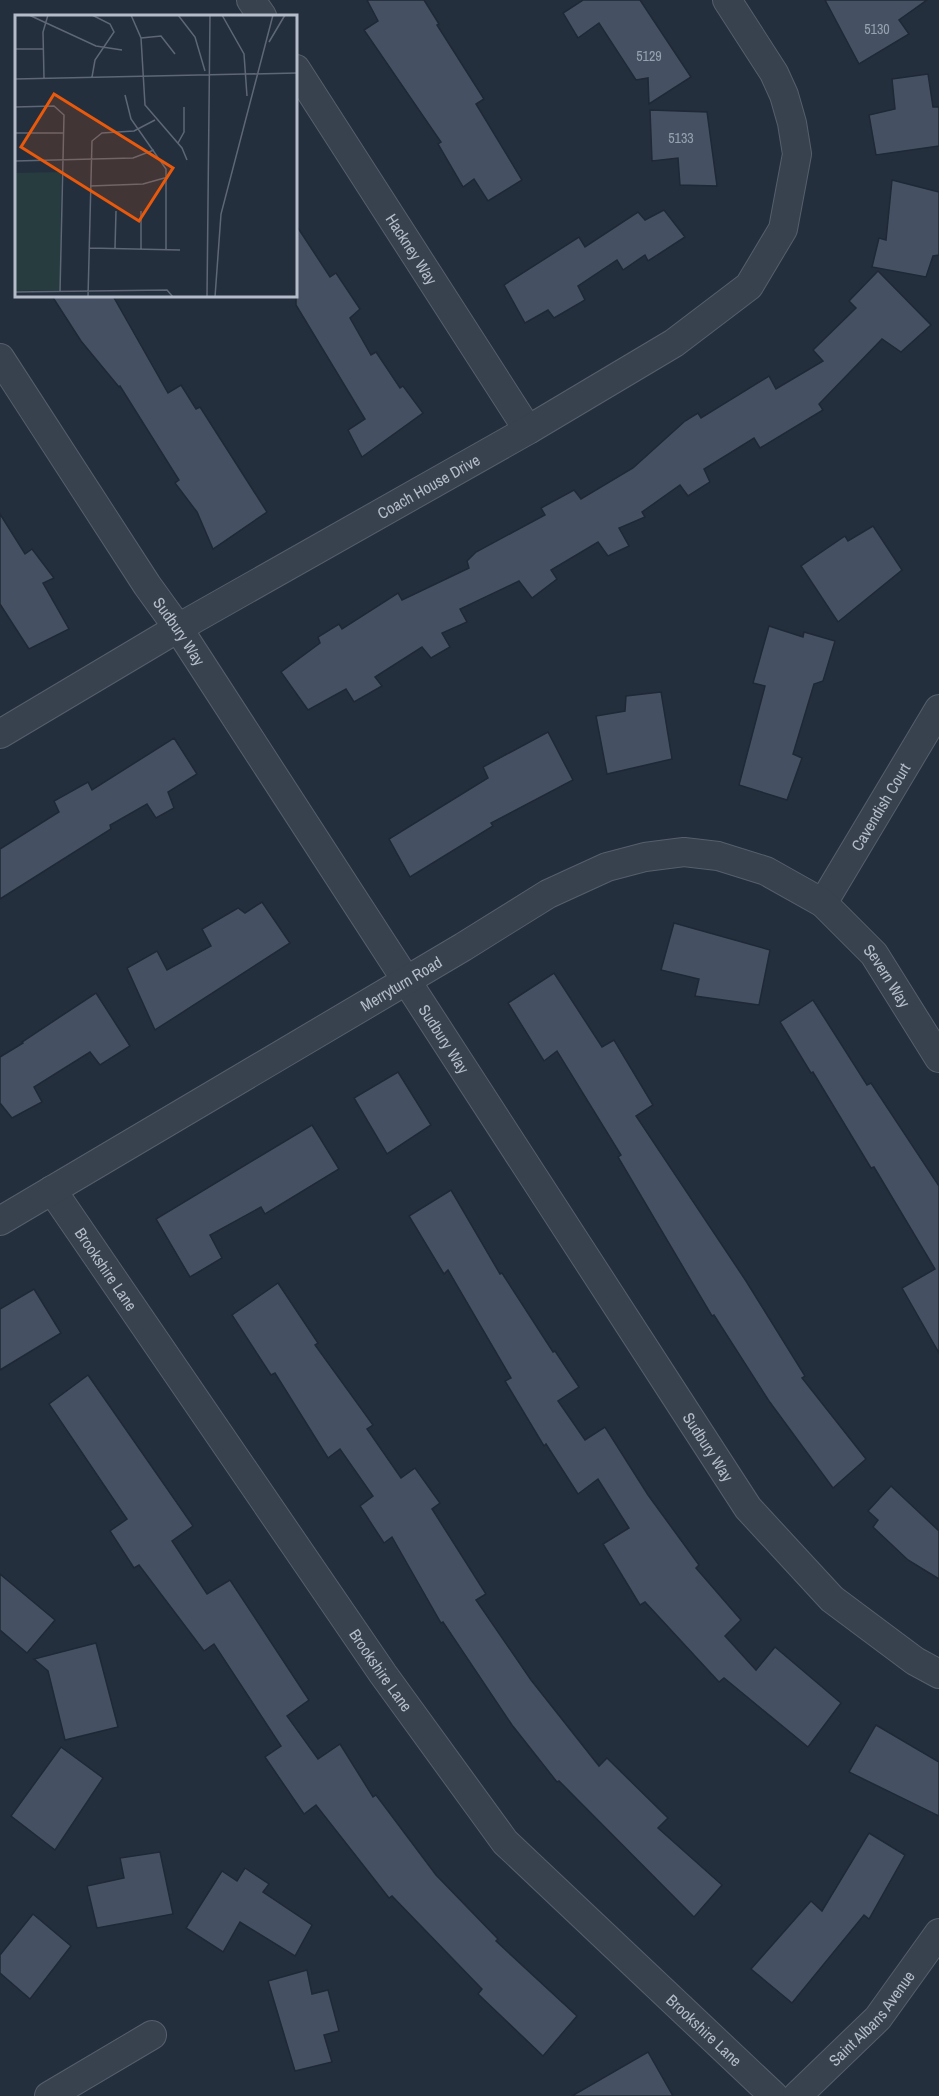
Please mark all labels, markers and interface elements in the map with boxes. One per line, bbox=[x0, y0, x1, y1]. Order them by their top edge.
inset map bbox=[15, 15, 297, 297]
house number: 5130 bbox=[864, 20, 890, 38]
house number: 5129 bbox=[636, 47, 662, 65]
house number: 5133 bbox=[668, 129, 694, 147]
street label: Hackney Way bbox=[381, 209, 443, 289]
street label: Coach House Drive bbox=[373, 448, 484, 524]
street label: Sudbury Way bbox=[148, 593, 211, 670]
street label: Cavendish Court bbox=[846, 759, 915, 855]
street label: Severn Way bbox=[859, 939, 916, 1012]
street label: Merryturn Road bbox=[356, 951, 446, 1016]
street label: Sudbury Way bbox=[414, 1000, 475, 1078]
street label: Brookshire Lane bbox=[70, 1223, 142, 1315]
street label: Sudbury Way bbox=[678, 1408, 739, 1486]
street label: Brookshire Lane bbox=[344, 1624, 418, 1716]
street label: Saint Albans Avenue bbox=[824, 1966, 920, 2071]
street label: Brookshire Lane bbox=[662, 1989, 747, 2071]

